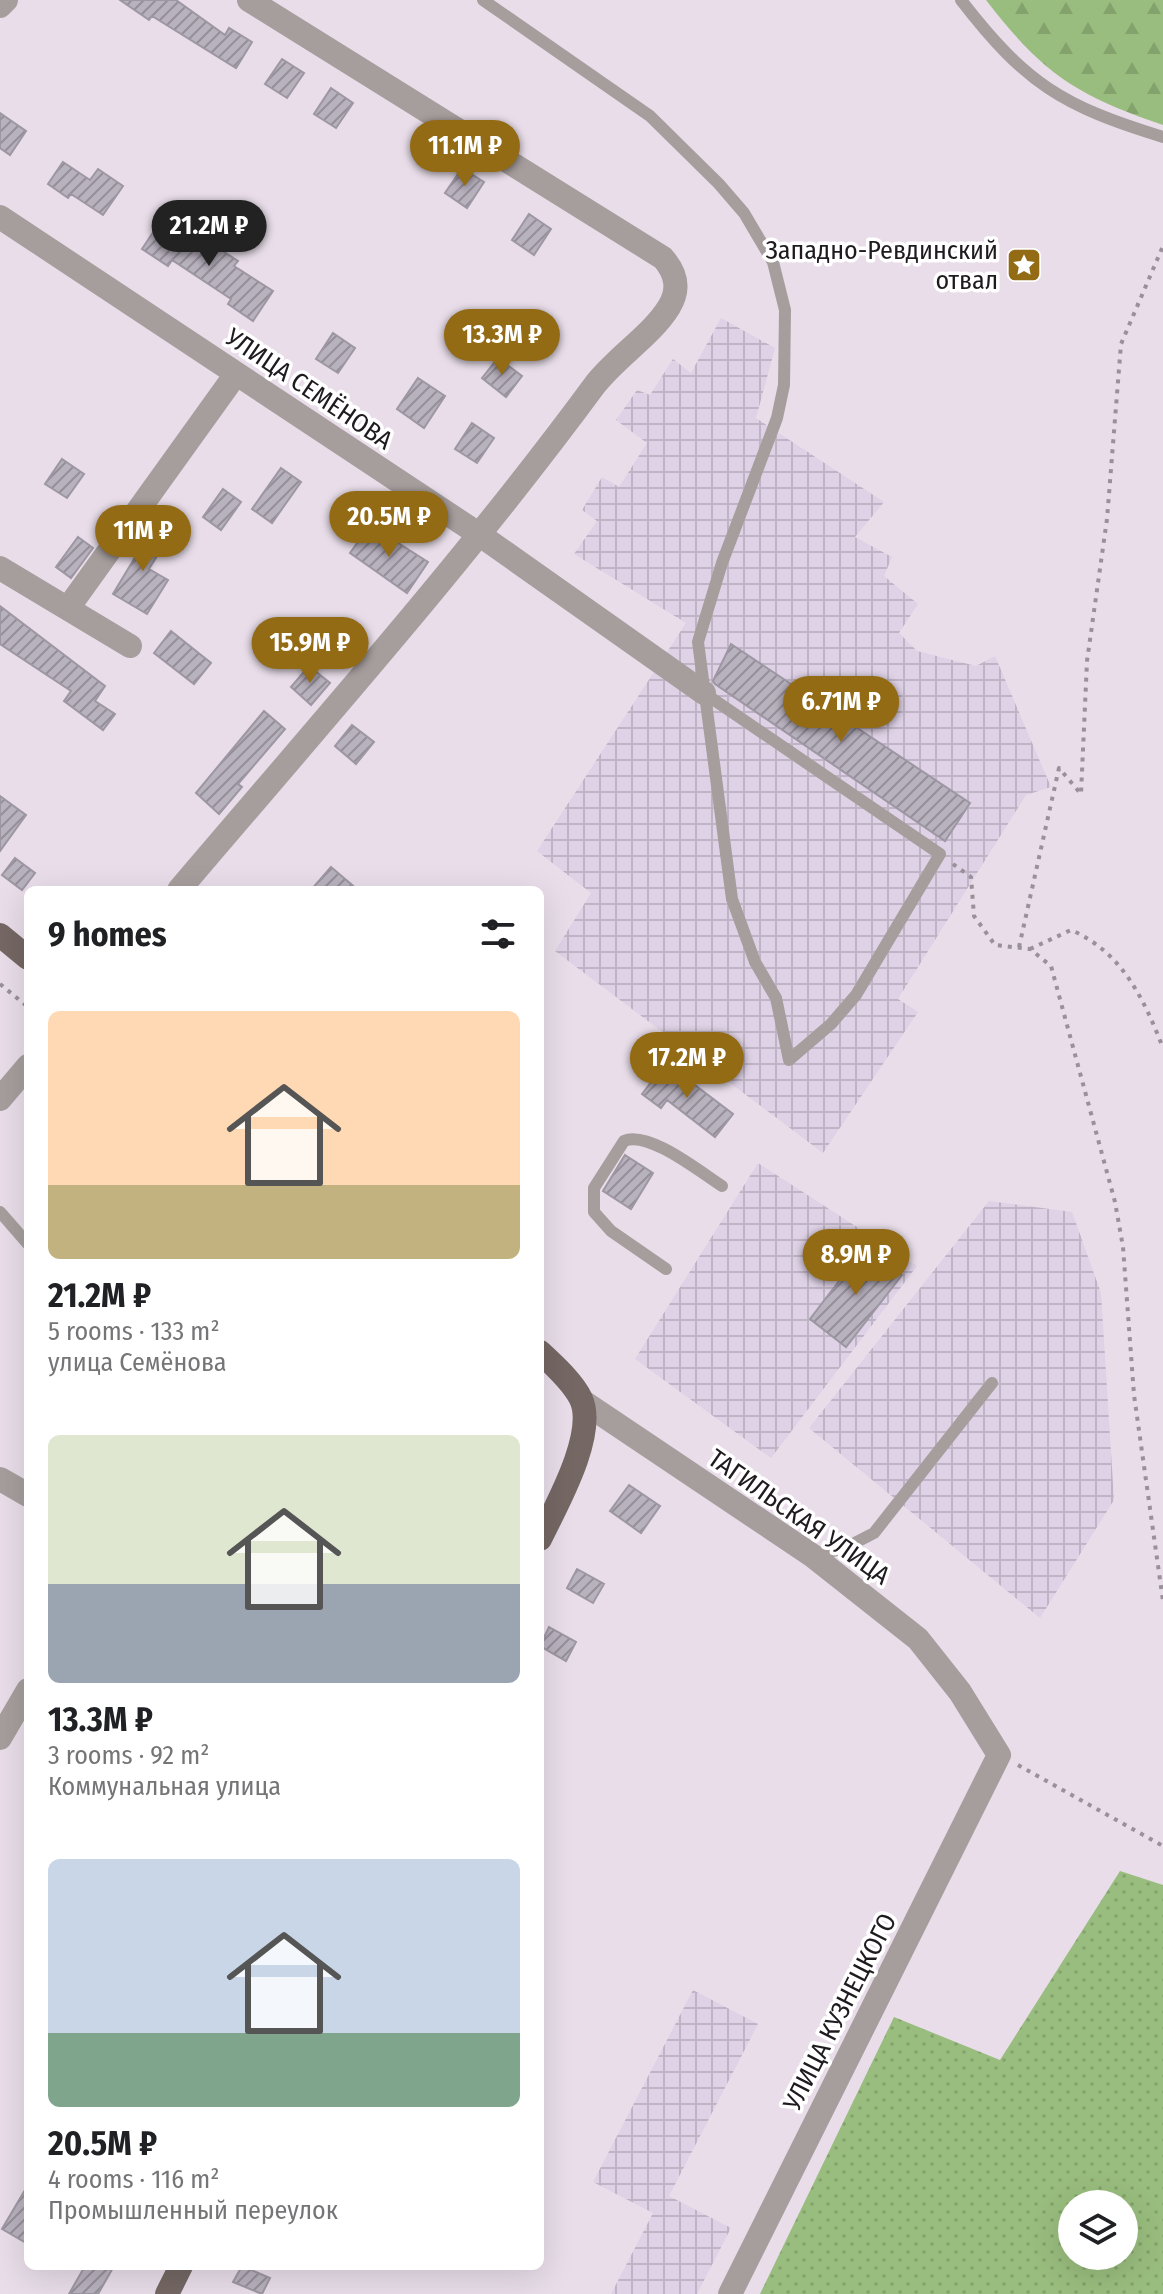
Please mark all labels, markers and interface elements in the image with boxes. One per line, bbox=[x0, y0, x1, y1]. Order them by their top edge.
pin: 11.1M ₽ bbox=[391, 120, 539, 188]
text: 11.1M ₽ bbox=[428, 130, 502, 161]
pin: 21.2M ₽ bbox=[135, 200, 283, 268]
text: 21.2M ₽ bbox=[170, 210, 248, 241]
place label: Западно-Ревдинский отвал bbox=[765, 235, 998, 296]
place icon: Западно-Ревдинский отвал bbox=[1005, 246, 1043, 284]
pin: 13.3M ₽ bbox=[428, 309, 576, 377]
text: 13.3M ₽ bbox=[462, 319, 542, 350]
street label: УЛИЦА СЕМЁНОВА bbox=[219, 321, 399, 456]
pin: 20.5M ₽ bbox=[315, 491, 463, 559]
text: 20.5M ₽ bbox=[347, 501, 431, 532]
pin: 11M ₽ bbox=[87, 505, 199, 573]
text: 11M ₽ bbox=[113, 515, 173, 546]
pin: 15.9M ₽ bbox=[236, 617, 384, 685]
text: 15.9M ₽ bbox=[270, 627, 350, 658]
pin: 6.71M ₽ bbox=[767, 676, 915, 744]
text: 6.71M ₽ bbox=[801, 686, 881, 717]
icon: filters bbox=[476, 912, 520, 956]
text: 9 homes bbox=[48, 914, 167, 955]
pin: 17.2M ₽ bbox=[613, 1032, 761, 1100]
text: 17.2M ₽ bbox=[648, 1042, 726, 1073]
icon: home bbox=[212, 1063, 356, 1207]
pin: 8.9M ₽ bbox=[791, 1229, 921, 1297]
text: 8.9M ₽ bbox=[821, 1239, 891, 1270]
text: 21.2M ₽ bbox=[48, 1275, 151, 1316]
text: 5 rooms · 133 m² bbox=[48, 1316, 220, 1347]
text: улица Семёнова bbox=[48, 1347, 227, 1378]
street label: ТАГИЛЬСКАЯ УЛИЦА bbox=[702, 1443, 896, 1591]
icon: home bbox=[212, 1487, 356, 1631]
text: 13.3M ₽ bbox=[48, 1699, 153, 1740]
text: 3 rooms · 92 m² bbox=[48, 1740, 209, 1771]
text: Коммунальная улица bbox=[48, 1771, 281, 1802]
street label: УЛИЦА КУЗНЕЦКОГО bbox=[776, 1908, 903, 2117]
icon: home bbox=[212, 1911, 356, 2055]
text: 20.5M ₽ bbox=[48, 2123, 157, 2164]
text: 4 rooms · 116 m² bbox=[48, 2164, 219, 2195]
map controls bbox=[1058, 2190, 1138, 2270]
button: layers bbox=[1058, 2190, 1138, 2270]
text: Промышленный переулок bbox=[48, 2195, 338, 2226]

